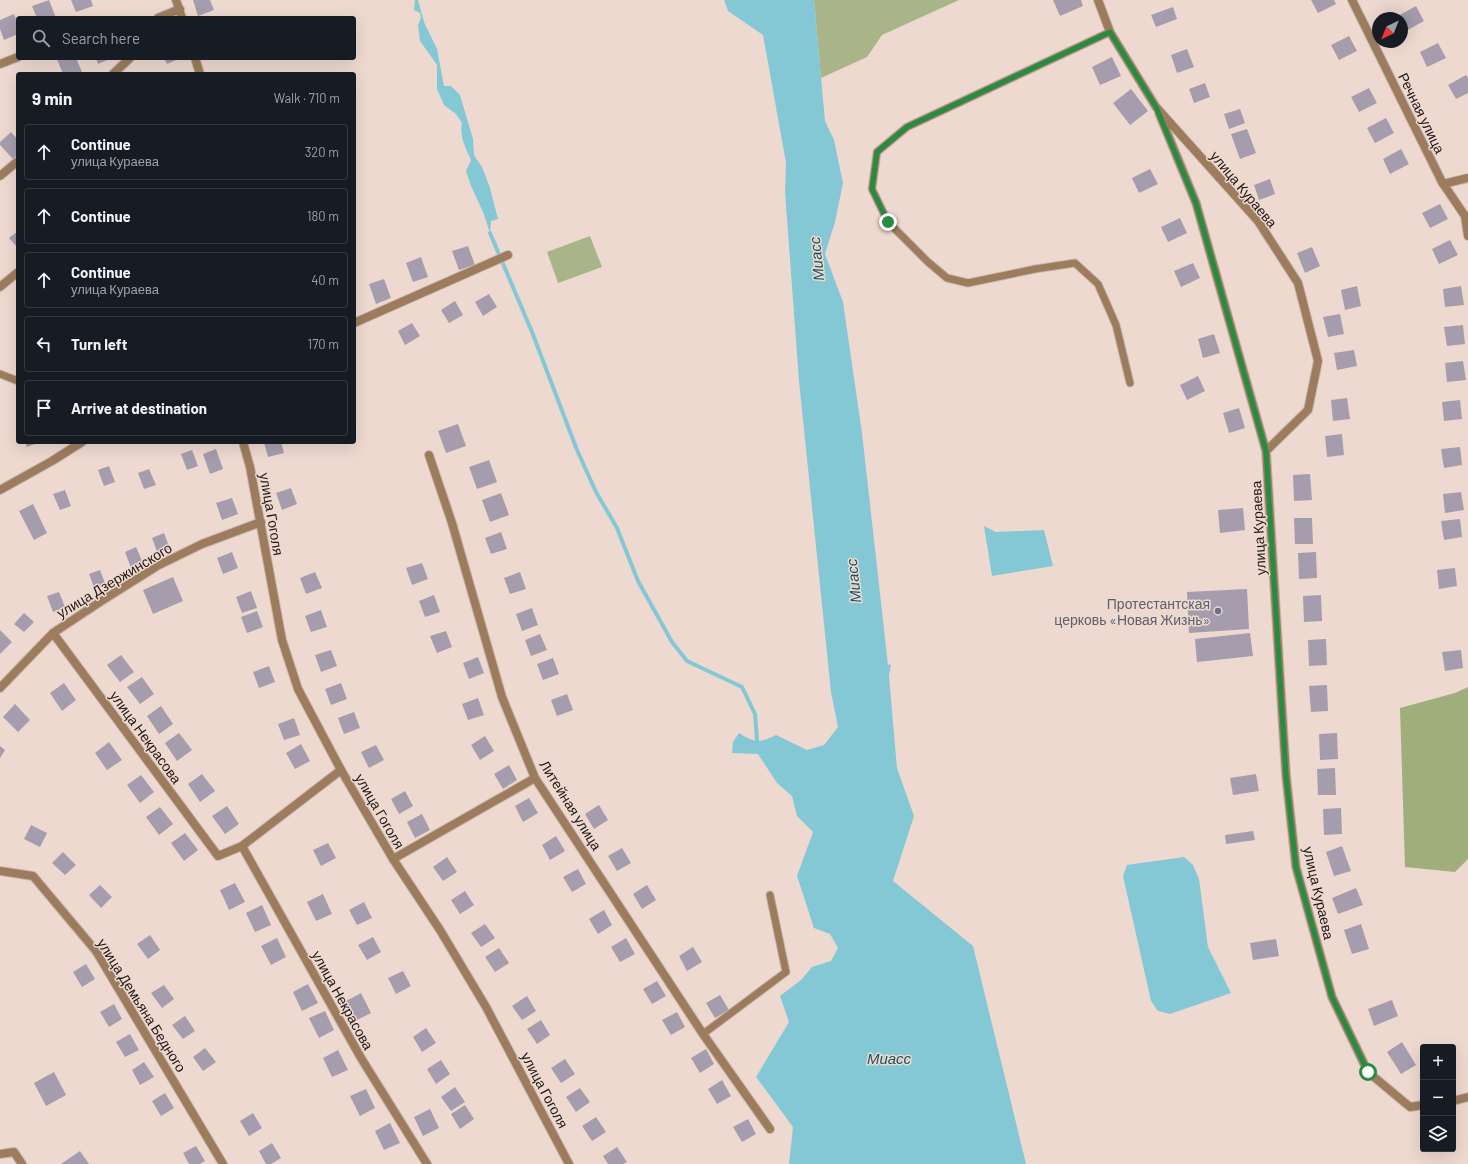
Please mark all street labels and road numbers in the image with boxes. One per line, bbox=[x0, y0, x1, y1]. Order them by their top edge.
street label: Речная улица bbox=[1395, 70, 1449, 156]
street label: улица Кураева bbox=[1207, 147, 1281, 231]
street label: улица Гоголя bbox=[256, 471, 288, 557]
street label: улица Кураева bbox=[1247, 480, 1269, 576]
street label: улица Дзержинского bbox=[53, 539, 175, 621]
street label: улица Некрасова bbox=[107, 687, 186, 787]
street label: Литейная улица bbox=[536, 757, 606, 853]
street label: улица Гоголя bbox=[352, 770, 408, 852]
street label: улица Кураева bbox=[1300, 845, 1338, 941]
street label: улица Демьяна Бедного bbox=[94, 935, 190, 1075]
street label: улица Некрасова bbox=[309, 947, 377, 1053]
street label: улица Гоголя bbox=[518, 1049, 572, 1131]

